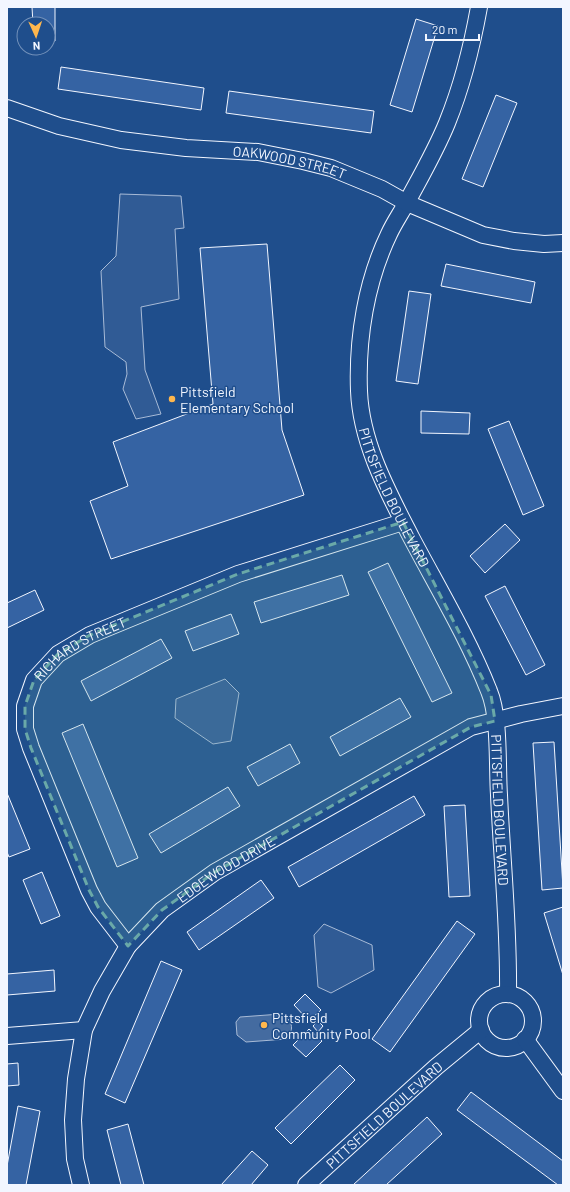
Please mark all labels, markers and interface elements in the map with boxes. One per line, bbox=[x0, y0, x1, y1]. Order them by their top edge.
north arrow bbox=[16, 16, 56, 56]
scale bar bbox=[426, 16, 479, 42]
text: 20 m bbox=[432, 22, 458, 36]
text: N bbox=[33, 40, 41, 53]
street label: OAKWOOD STREET bbox=[232, 142, 349, 182]
place label: Pittsfield Elementary School bbox=[180, 383, 294, 416]
marker: Pittsfield Elementary School bbox=[167, 394, 177, 404]
street label: PITTSFIELD BOULEVARD bbox=[356, 426, 434, 569]
street label: RICHARD STREET bbox=[30, 613, 128, 684]
street label: PITTSFIELD BOULEVARD bbox=[488, 734, 513, 886]
street label: EDGEWOOD DRIVE bbox=[173, 831, 278, 905]
place label: Pittsfield Community Pool bbox=[272, 1009, 371, 1042]
marker: Pittsfield Community Pool bbox=[259, 1020, 269, 1030]
street label: PITTSFIELD BOULEVARD bbox=[322, 1057, 445, 1172]

